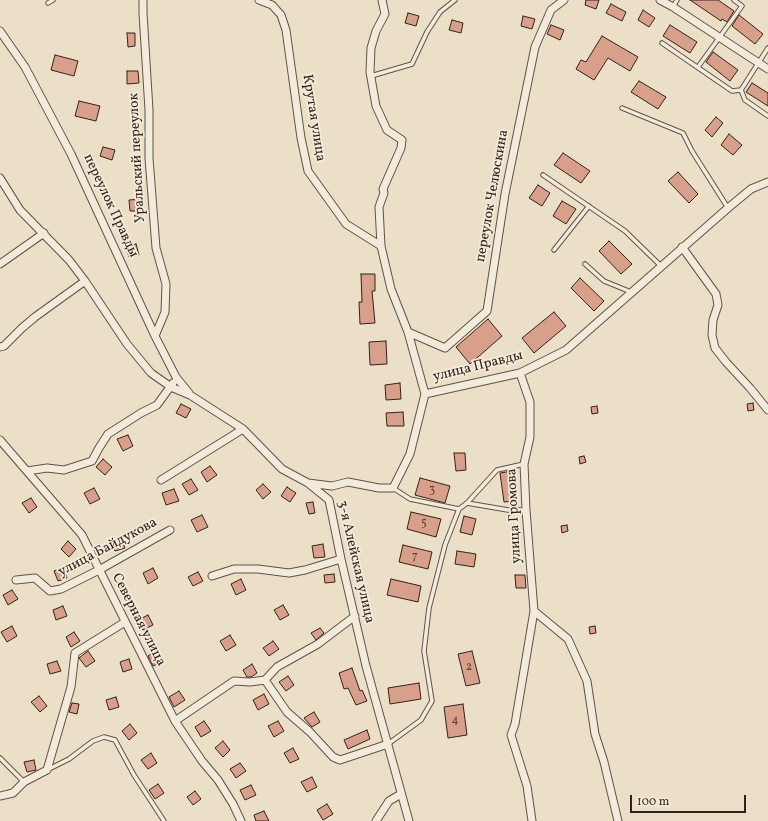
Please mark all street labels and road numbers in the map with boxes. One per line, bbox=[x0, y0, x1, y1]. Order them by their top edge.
street label: Крутая улица bbox=[298, 73, 328, 163]
street label: Уральский переулок bbox=[126, 93, 150, 223]
street label: переулок Челюскина bbox=[473, 128, 513, 264]
street label: переулок Правды bbox=[79, 152, 141, 260]
street label: улица Правды bbox=[431, 348, 525, 386]
street label: улица Громова bbox=[504, 468, 526, 564]
street label: 3-я Алейская улица bbox=[333, 499, 377, 625]
street label: улица Байдукова bbox=[55, 515, 161, 581]
street label: Северная улица bbox=[107, 571, 169, 669]

